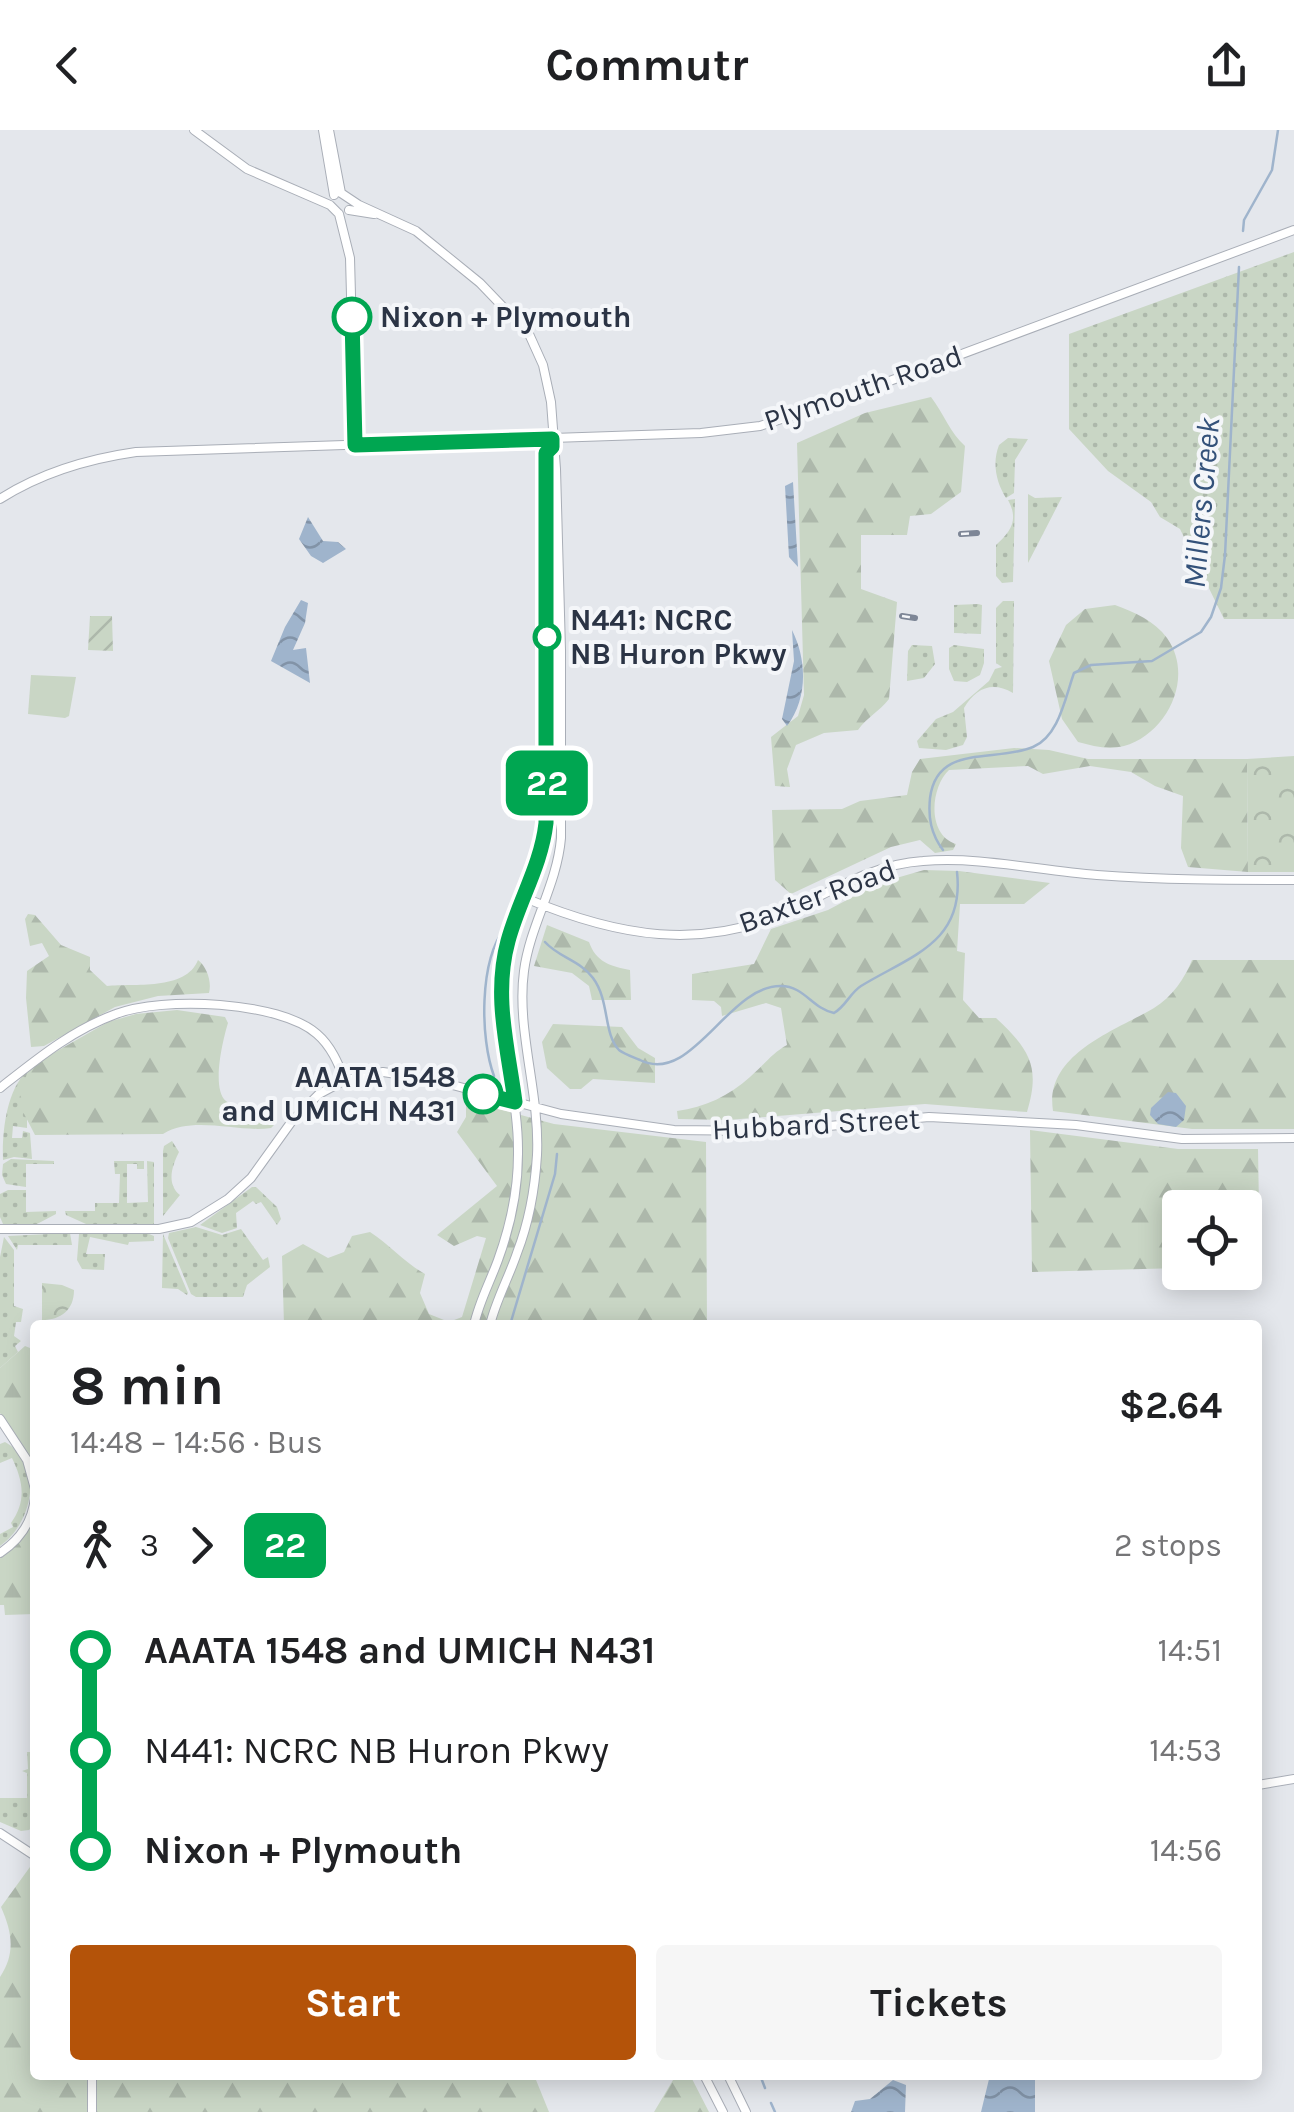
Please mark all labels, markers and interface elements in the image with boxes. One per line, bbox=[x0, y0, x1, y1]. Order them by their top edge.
icon: back bbox=[40, 38, 95, 93]
icon: share bbox=[1199, 38, 1254, 93]
text: Commutr bbox=[545, 39, 749, 91]
marker: Nixon + Plymouth bbox=[333, 298, 371, 336]
place label: Nixon + Plymouth bbox=[380, 299, 631, 335]
street label: Plymouth Road bbox=[759, 337, 967, 439]
water label: Millers Creek bbox=[1176, 415, 1227, 590]
place label: N441: NCRC NB Huron Pkwy bbox=[570, 602, 787, 672]
marker: N441: NCRC NB Huron Pkwy bbox=[534, 624, 560, 650]
line badge: 22 bbox=[502, 750, 592, 816]
text: 22 bbox=[526, 763, 568, 804]
street label: Baxter Road bbox=[734, 851, 900, 941]
place label: AAATA 1548 and UMICH N431 bbox=[221, 1059, 456, 1129]
marker: AAATA 1548 and UMICH N431 bbox=[464, 1075, 502, 1113]
street label: Hubbard Street bbox=[711, 1101, 921, 1147]
map controls bbox=[1162, 1190, 1262, 1290]
button: locate bbox=[1162, 1190, 1262, 1290]
text: 8 min bbox=[70, 1354, 224, 1418]
text: $2.64 bbox=[1119, 1383, 1222, 1428]
text: 14:48 – 14:56 · Bus bbox=[70, 1424, 323, 1461]
icon: walk bbox=[70, 1518, 125, 1573]
icon: forward bbox=[174, 1518, 229, 1573]
text: 22 bbox=[264, 1525, 306, 1566]
text: 3 bbox=[140, 1527, 159, 1564]
text: 2 stops bbox=[1114, 1527, 1222, 1564]
text: AAATA 1548 and UMICH N431 bbox=[144, 1628, 655, 1673]
text: 14:51 bbox=[1158, 1632, 1222, 1669]
text: N441: NCRC NB Huron Pkwy bbox=[144, 1728, 609, 1773]
text: 14:53 bbox=[1149, 1732, 1222, 1769]
text: Nixon + Plymouth bbox=[144, 1828, 462, 1873]
text: 14:56 bbox=[1150, 1832, 1222, 1869]
button: Start bbox=[70, 1945, 636, 2060]
button: Tickets bbox=[656, 1945, 1222, 2060]

